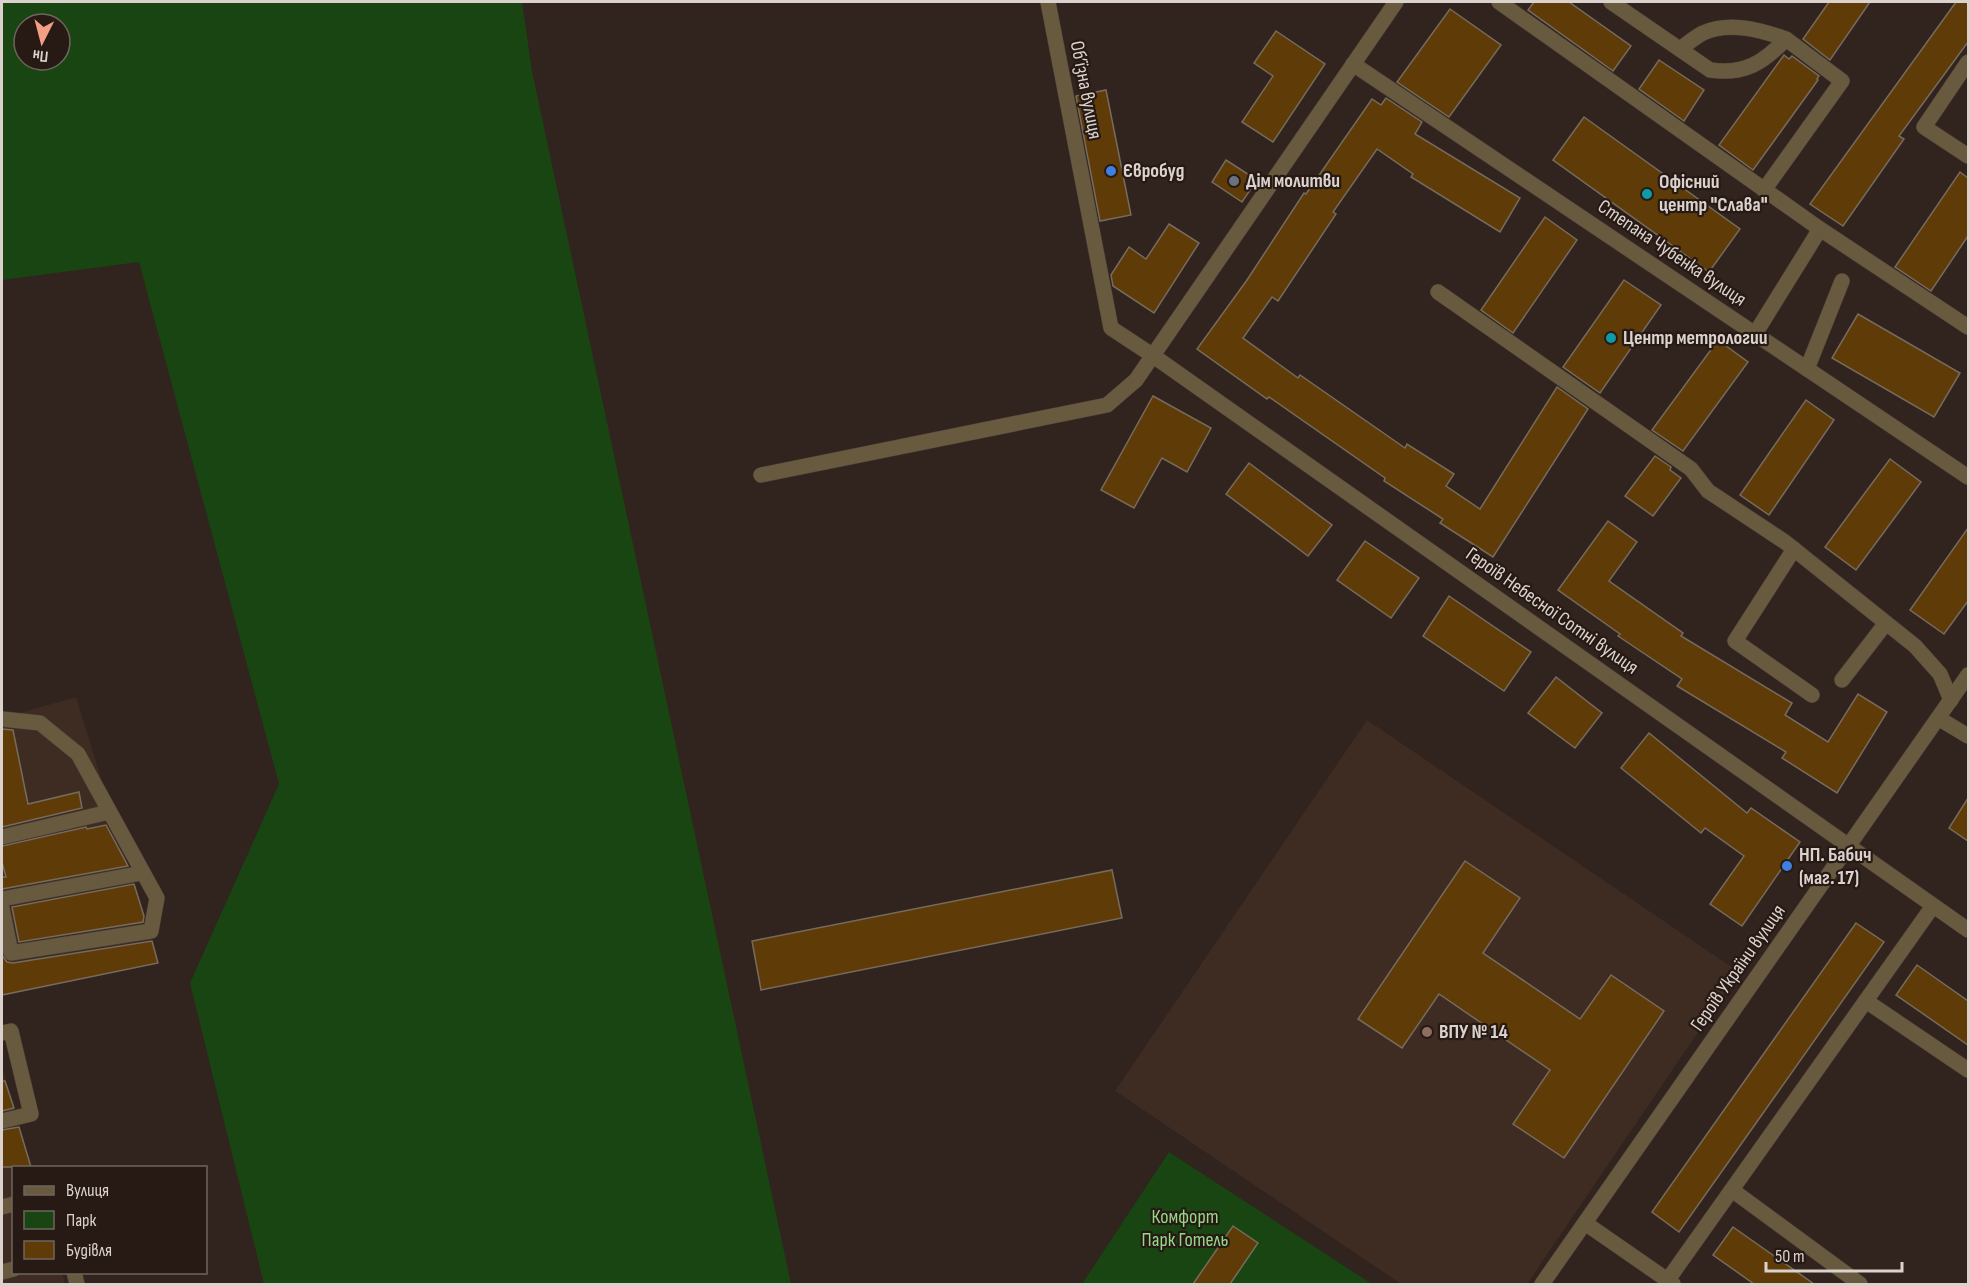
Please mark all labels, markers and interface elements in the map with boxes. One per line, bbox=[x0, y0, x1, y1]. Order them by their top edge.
north arrow bbox=[12, 12, 72, 72]
street label: Об’їзна вулиця bbox=[1065, 39, 1107, 141]
text: Пн bbox=[32, 45, 49, 66]
place label: Євробуд bbox=[1123, 159, 1184, 183]
marker: Євробуд bbox=[1104, 164, 1118, 178]
place label: Дім молитви bbox=[1246, 169, 1340, 193]
place label: Офісний центр "Слава" bbox=[1659, 170, 1768, 217]
marker: Дім молитви bbox=[1227, 174, 1241, 188]
marker: Офісний центр "Слава" bbox=[1640, 187, 1654, 201]
street label: Степана Чубенка вулиця bbox=[1593, 194, 1751, 312]
place label: Центр метрологии bbox=[1623, 326, 1768, 350]
marker: Центр метрологии bbox=[1604, 331, 1618, 345]
street label: Героїв Небесної Сотні вулиця bbox=[1461, 542, 1643, 680]
place label: НП. Бабич (маг. 17) bbox=[1799, 843, 1871, 890]
marker: НП. Бабич (маг. 17) bbox=[1780, 859, 1794, 873]
street label: Героїв України вулиця bbox=[1685, 900, 1791, 1036]
place label: ВПУ № 14 bbox=[1439, 1020, 1508, 1044]
marker: ВПУ № 14 bbox=[1420, 1025, 1434, 1039]
legend bbox=[12, 1166, 207, 1274]
text: Вулиця bbox=[66, 1180, 109, 1201]
park label: Комфорт Парк Готель bbox=[1142, 1205, 1228, 1252]
text: Парк bbox=[66, 1210, 97, 1231]
scale bar bbox=[1766, 1235, 1902, 1273]
text: Будівля bbox=[66, 1240, 112, 1261]
text: 50 m bbox=[1775, 1246, 1805, 1267]

